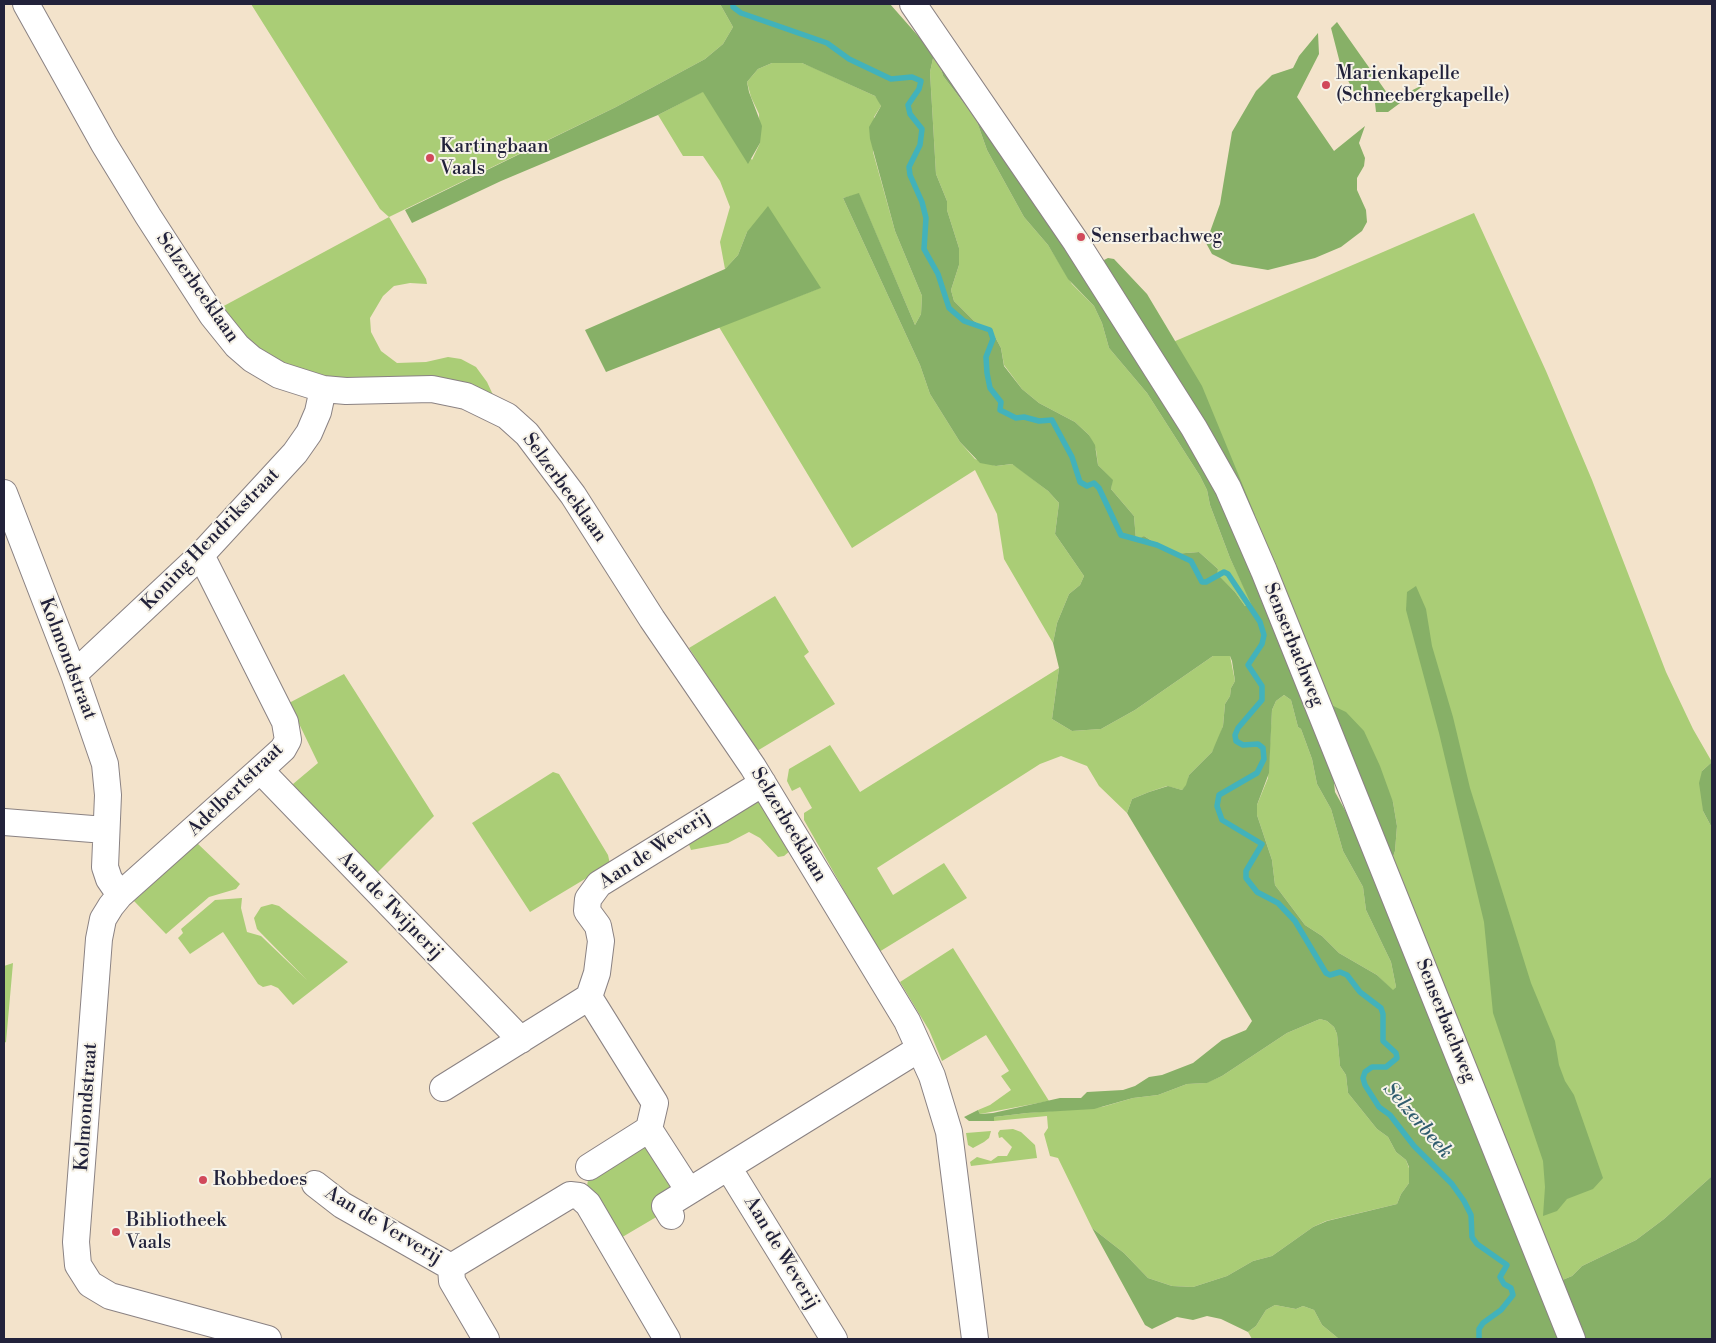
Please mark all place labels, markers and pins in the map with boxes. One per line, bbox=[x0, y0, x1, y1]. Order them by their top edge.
place label: Marienkapelle (Schneebergkapelle) bbox=[1336, 63, 1510, 107]
marker: Marienkapelle (Schneebergkapelle) bbox=[1320, 79, 1332, 91]
place label: Kartingbaan Vaals bbox=[440, 136, 549, 180]
marker: Kartingbaan Vaals bbox=[424, 152, 436, 164]
place label: Senserbachweg bbox=[1091, 226, 1222, 248]
marker: Senserbachweg bbox=[1075, 231, 1087, 243]
place label: Robbedoes bbox=[213, 1169, 307, 1191]
marker: Robbedoes bbox=[197, 1174, 209, 1186]
place label: Bibliotheek Vaals bbox=[126, 1210, 226, 1254]
marker: Bibliotheek Vaals bbox=[110, 1226, 122, 1238]

